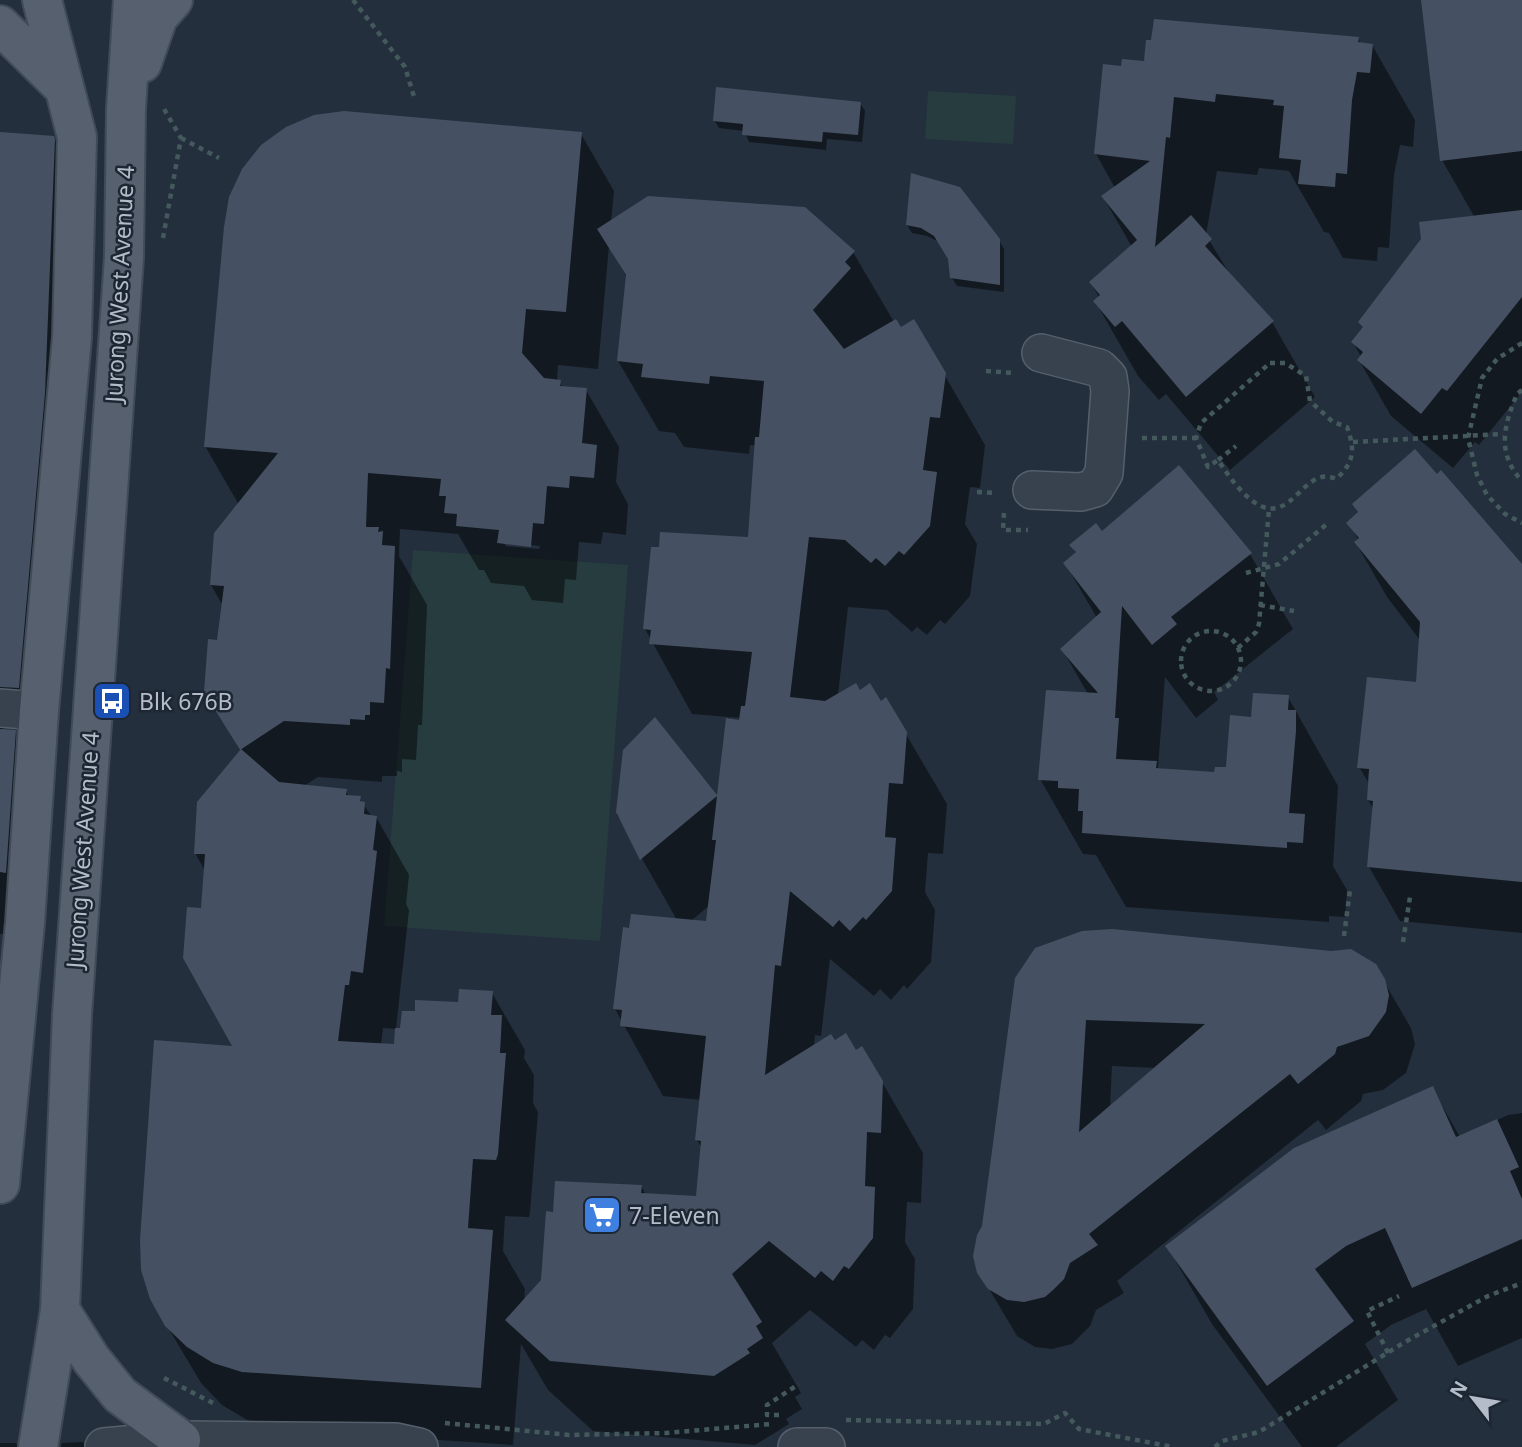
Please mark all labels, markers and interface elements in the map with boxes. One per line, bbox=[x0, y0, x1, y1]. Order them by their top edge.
street label: Jurong West Avenue 4 bbox=[97, 165, 141, 405]
bus stop icon: Blk 676B bbox=[91, 680, 133, 722]
place label: Blk 676B bbox=[139, 685, 233, 717]
street label: Jurong West Avenue 4 bbox=[58, 731, 106, 971]
supermarket icon: 7-Eleven bbox=[581, 1194, 623, 1236]
place label: 7-Eleven bbox=[629, 1199, 720, 1231]
north arrow bbox=[1438, 1363, 1508, 1433]
text: N bbox=[1443, 1376, 1474, 1403]

